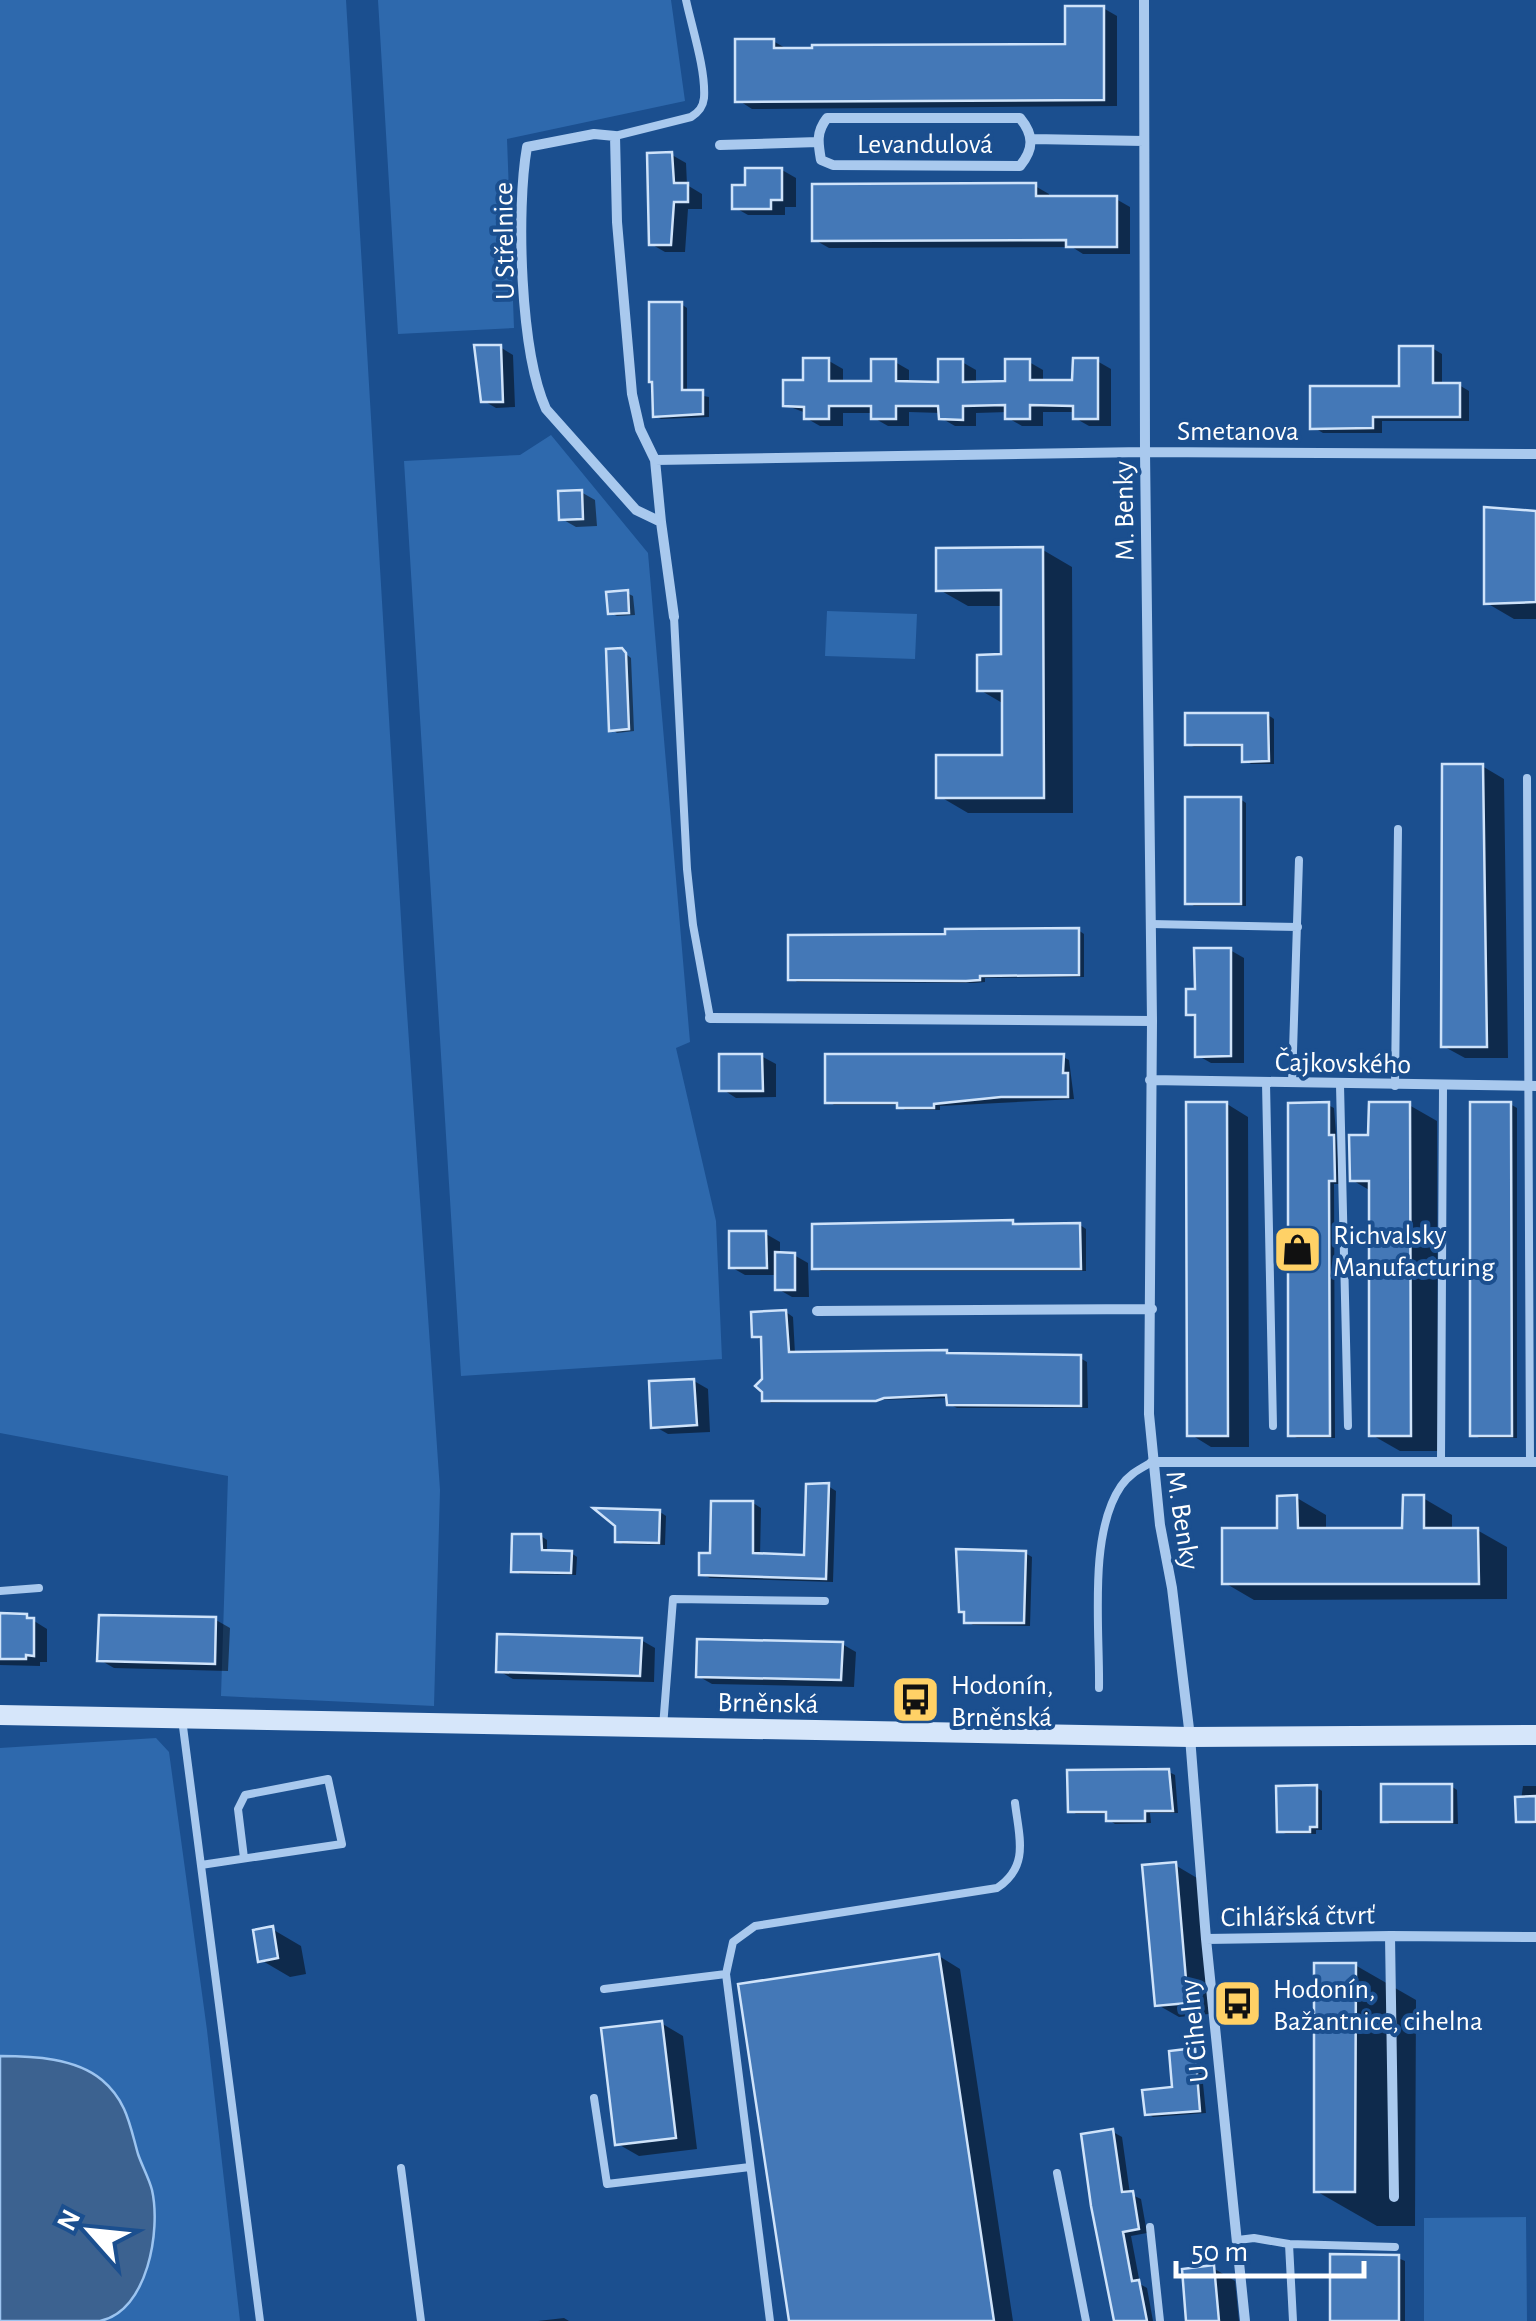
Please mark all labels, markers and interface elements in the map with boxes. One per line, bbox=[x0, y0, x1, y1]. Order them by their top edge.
street label: Levandulová bbox=[857, 131, 993, 159]
street label: U Střelnice bbox=[490, 182, 520, 300]
street label: Smetanova bbox=[1177, 418, 1299, 446]
street label: M. Benky bbox=[1110, 461, 1140, 561]
street label: Čajkovského bbox=[1275, 1047, 1411, 1079]
place label: Richvalsky Manufacturing bbox=[1333, 1222, 1495, 1282]
shop icon: Richvalsky Manufacturing bbox=[1272, 1224, 1324, 1276]
street label: M. Benky bbox=[1160, 1469, 1204, 1572]
place label: Hodonín, Brněnská bbox=[951, 1672, 1053, 1732]
bus stop icon: Hodonín, Brněnská bbox=[890, 1674, 942, 1726]
street label: Brněnská bbox=[717, 1689, 819, 1719]
street label: Cihlářská čtvrť bbox=[1220, 1902, 1376, 1932]
place label: Hodonín, Bažantnice, cihelna bbox=[1273, 1976, 1483, 2036]
street label: U Cihelny bbox=[1176, 1978, 1214, 2084]
bus stop icon: Hodonín, Bažantnice, cihelna bbox=[1212, 1978, 1264, 2030]
north arrow bbox=[40, 2181, 140, 2281]
text: N bbox=[53, 2206, 86, 2236]
scale bar bbox=[1176, 2216, 1364, 2278]
text: 50 m bbox=[1191, 2237, 1248, 2267]

